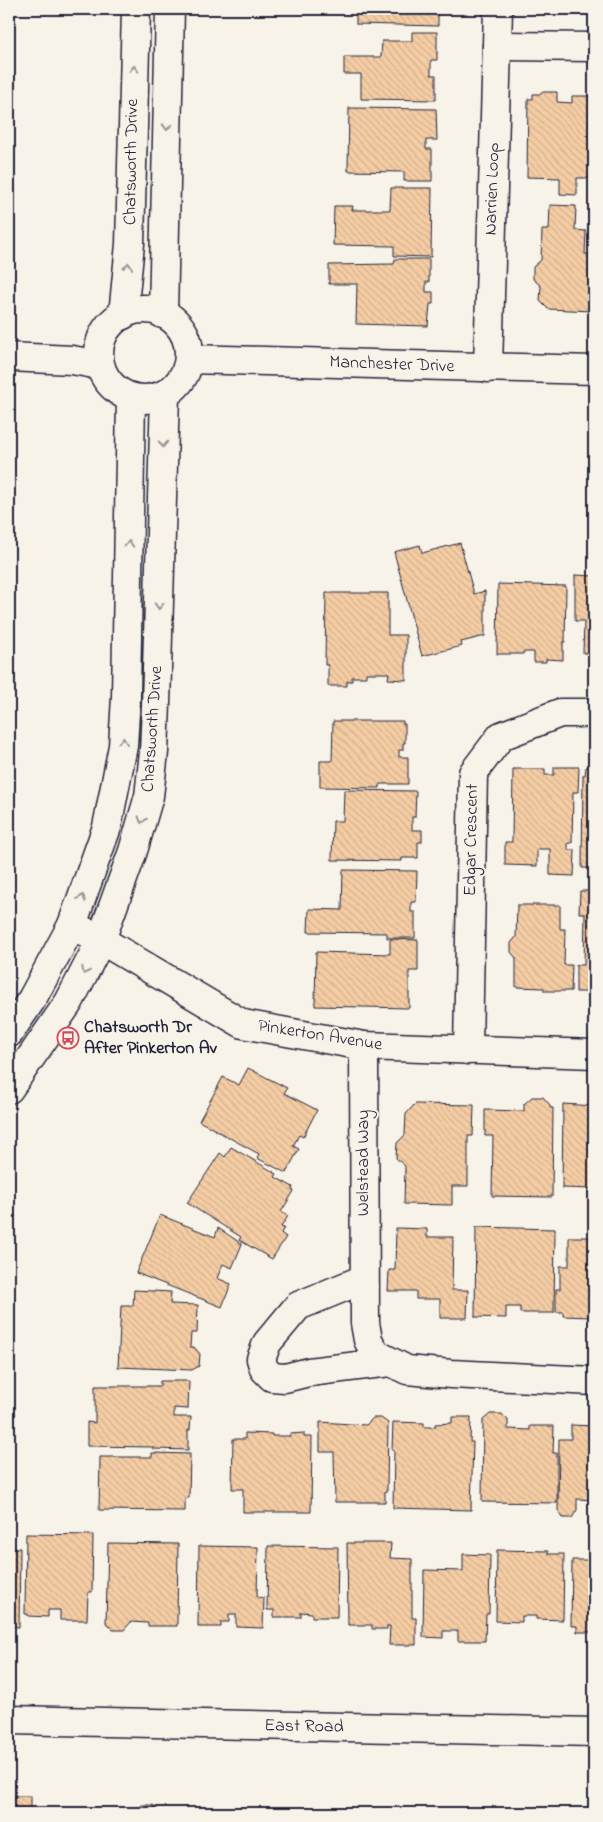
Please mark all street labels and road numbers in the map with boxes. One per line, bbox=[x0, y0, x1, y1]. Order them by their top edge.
street label: Chatsworth Drive bbox=[118, 98, 146, 226]
street label: Narrien Loop bbox=[478, 142, 508, 236]
street label: Manchester Drive bbox=[329, 350, 456, 380]
street label: Chatsworth Drive bbox=[136, 664, 170, 793]
street label: Edgar Crescent bbox=[458, 783, 487, 897]
street label: Pinkerton Avenue bbox=[256, 1013, 385, 1059]
street label: Welstead Way bbox=[351, 1110, 377, 1216]
street label: East Road bbox=[264, 1713, 344, 1741]

